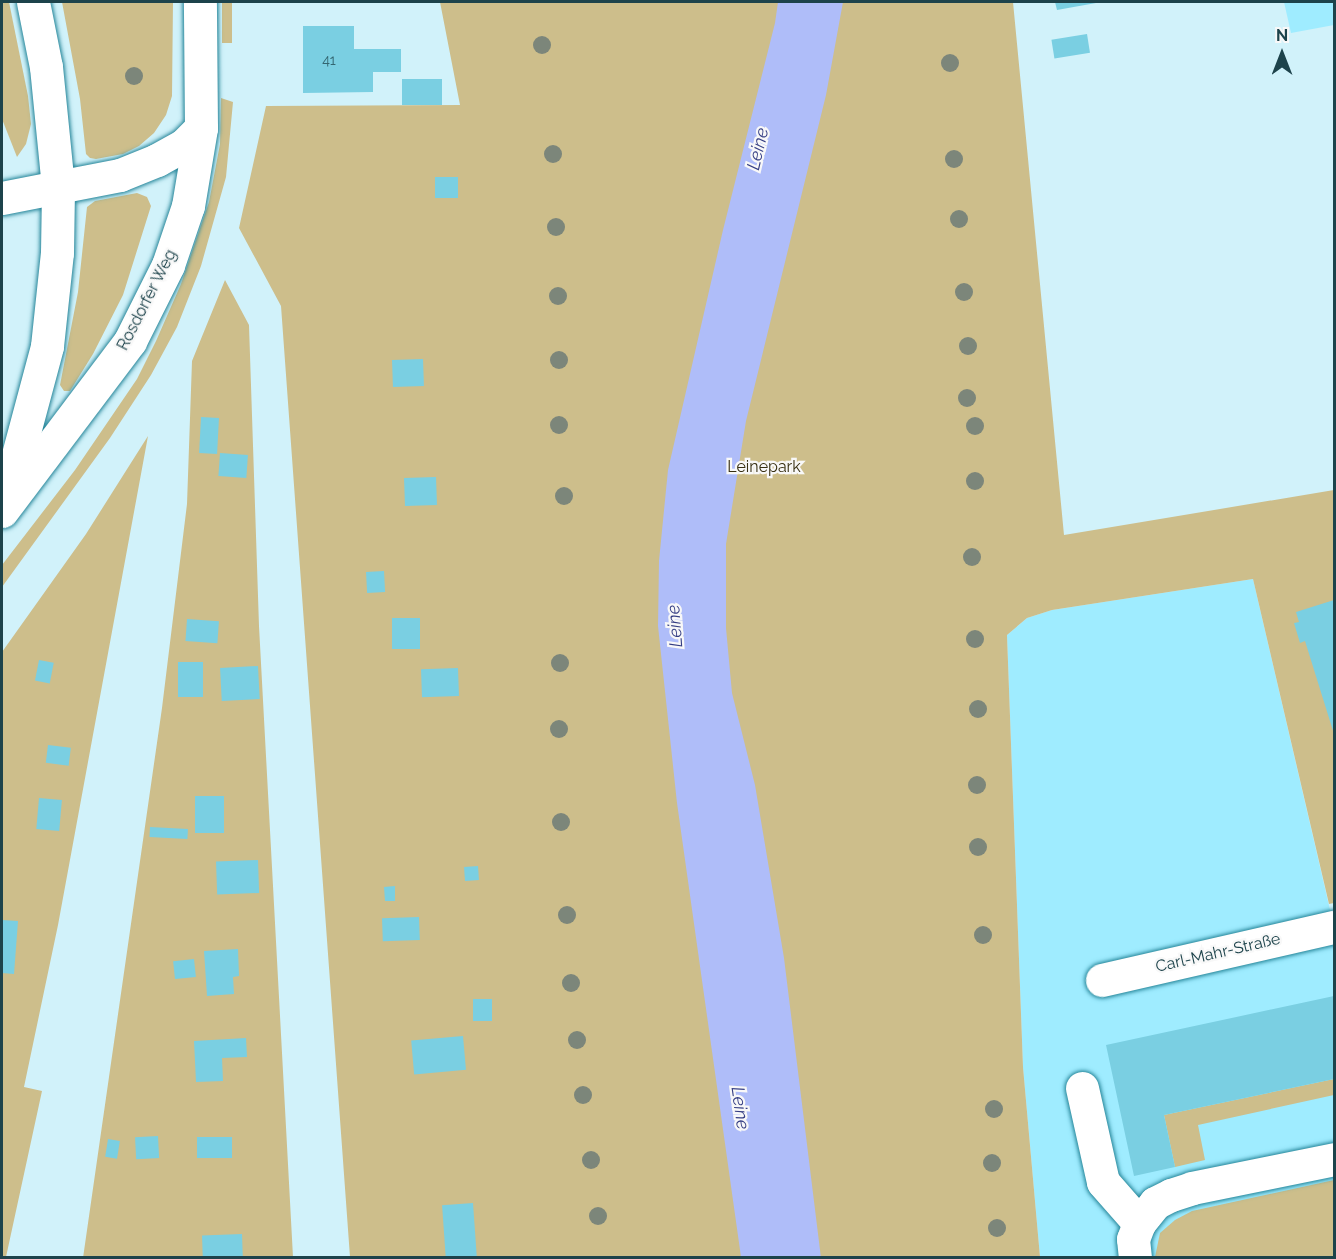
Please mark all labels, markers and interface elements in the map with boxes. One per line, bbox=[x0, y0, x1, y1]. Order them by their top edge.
north arrow bbox=[1252, 24, 1312, 84]
text: N bbox=[1276, 26, 1288, 45]
house number: 41 bbox=[322, 52, 336, 68]
water label: Leine bbox=[743, 126, 773, 172]
street label: Rosdorfer Weg bbox=[113, 246, 181, 354]
park label: Leinepark bbox=[727, 457, 801, 477]
water label: Leine bbox=[663, 604, 687, 648]
street label: Carl-Mahr-Straße bbox=[1154, 929, 1282, 977]
water label: Leine bbox=[726, 1085, 754, 1131]

